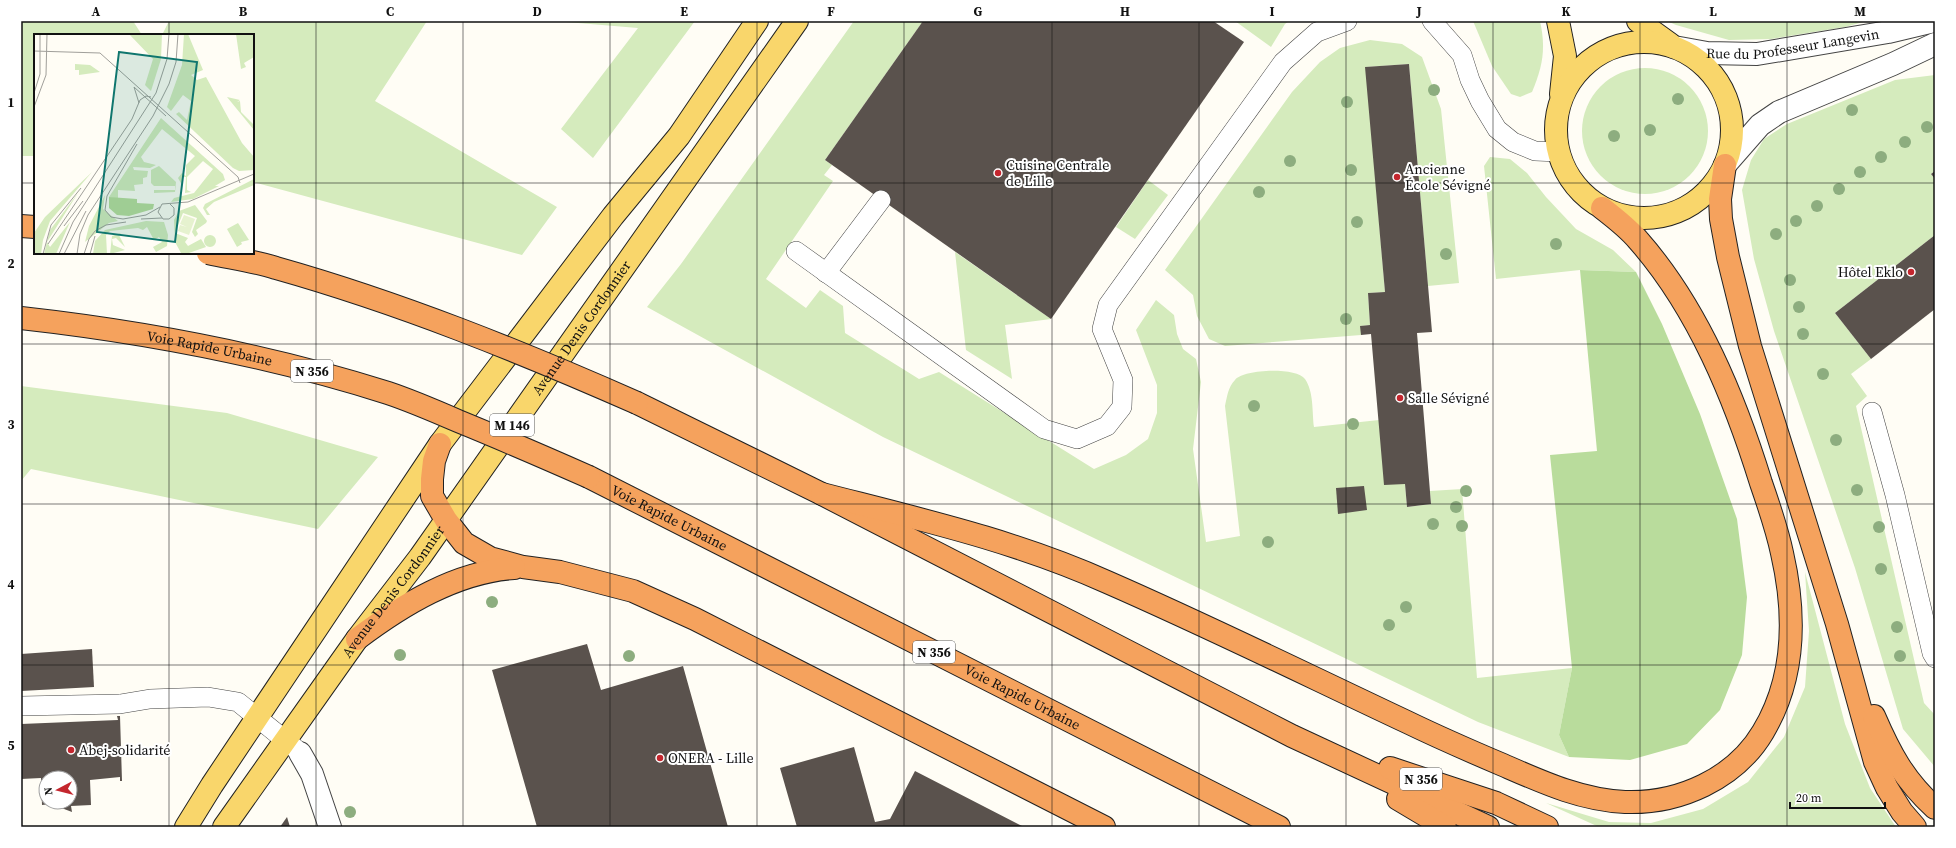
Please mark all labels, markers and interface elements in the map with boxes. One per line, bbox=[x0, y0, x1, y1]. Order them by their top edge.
text: A bbox=[92, 3, 101, 20]
text: B bbox=[239, 3, 248, 20]
text: C bbox=[386, 3, 394, 20]
text: D bbox=[532, 3, 542, 20]
text: E bbox=[680, 3, 688, 20]
text: F bbox=[827, 3, 835, 20]
text: G bbox=[974, 3, 983, 20]
text: H bbox=[1120, 3, 1130, 20]
text: I bbox=[1269, 3, 1275, 20]
text: J bbox=[1415, 3, 1422, 20]
text: K bbox=[1561, 3, 1571, 20]
text: L bbox=[1709, 3, 1717, 20]
text: M bbox=[1854, 3, 1866, 20]
street label: Rue du Professeur Langevin bbox=[1706, 24, 1881, 64]
inset map bbox=[34, 34, 254, 254]
text: 1 bbox=[7, 94, 15, 111]
place label: Cuisine Centrale de Lille bbox=[1006, 155, 1109, 191]
place label: Ancienne École Sévigné bbox=[1405, 159, 1491, 195]
marker: Cuisine Centrale de Lille bbox=[993, 168, 1003, 178]
marker: Ancienne École Sévigné bbox=[1392, 172, 1402, 182]
text: 2 bbox=[7, 255, 15, 272]
street label: Avenue Denis Cordonnier bbox=[527, 256, 636, 399]
place label: Hôtel Eklo bbox=[1838, 262, 1903, 282]
marker: Hôtel Eklo bbox=[1906, 267, 1916, 277]
street label: Voie Rapide Urbaine bbox=[145, 326, 275, 371]
road number: N 356 bbox=[291, 360, 333, 382]
place label: Salle Sévigné bbox=[1408, 388, 1489, 408]
marker: Salle Sévigné bbox=[1395, 393, 1405, 403]
road number: M 146 bbox=[490, 414, 534, 436]
text: 3 bbox=[7, 416, 15, 433]
street label: Voie Rapide Urbaine bbox=[608, 480, 731, 556]
street label: Avenue Denis Cordonnier bbox=[337, 521, 449, 662]
text: 4 bbox=[7, 576, 15, 593]
road number: N 356 bbox=[913, 641, 955, 663]
street label: Voie Rapide Urbaine bbox=[961, 659, 1084, 735]
text: 5 bbox=[7, 737, 15, 754]
place label: Abej-solidarité bbox=[79, 740, 170, 760]
marker: Abej-solidarité bbox=[66, 745, 76, 755]
place label: ONERA - Lille bbox=[668, 748, 754, 768]
marker: ONERA - Lille bbox=[655, 753, 665, 763]
road number: N 356 bbox=[1400, 768, 1442, 790]
north arrow bbox=[38, 770, 78, 810]
scale bar bbox=[1790, 784, 1885, 810]
text: N bbox=[41, 786, 57, 796]
text: 20 m bbox=[1796, 790, 1822, 806]

